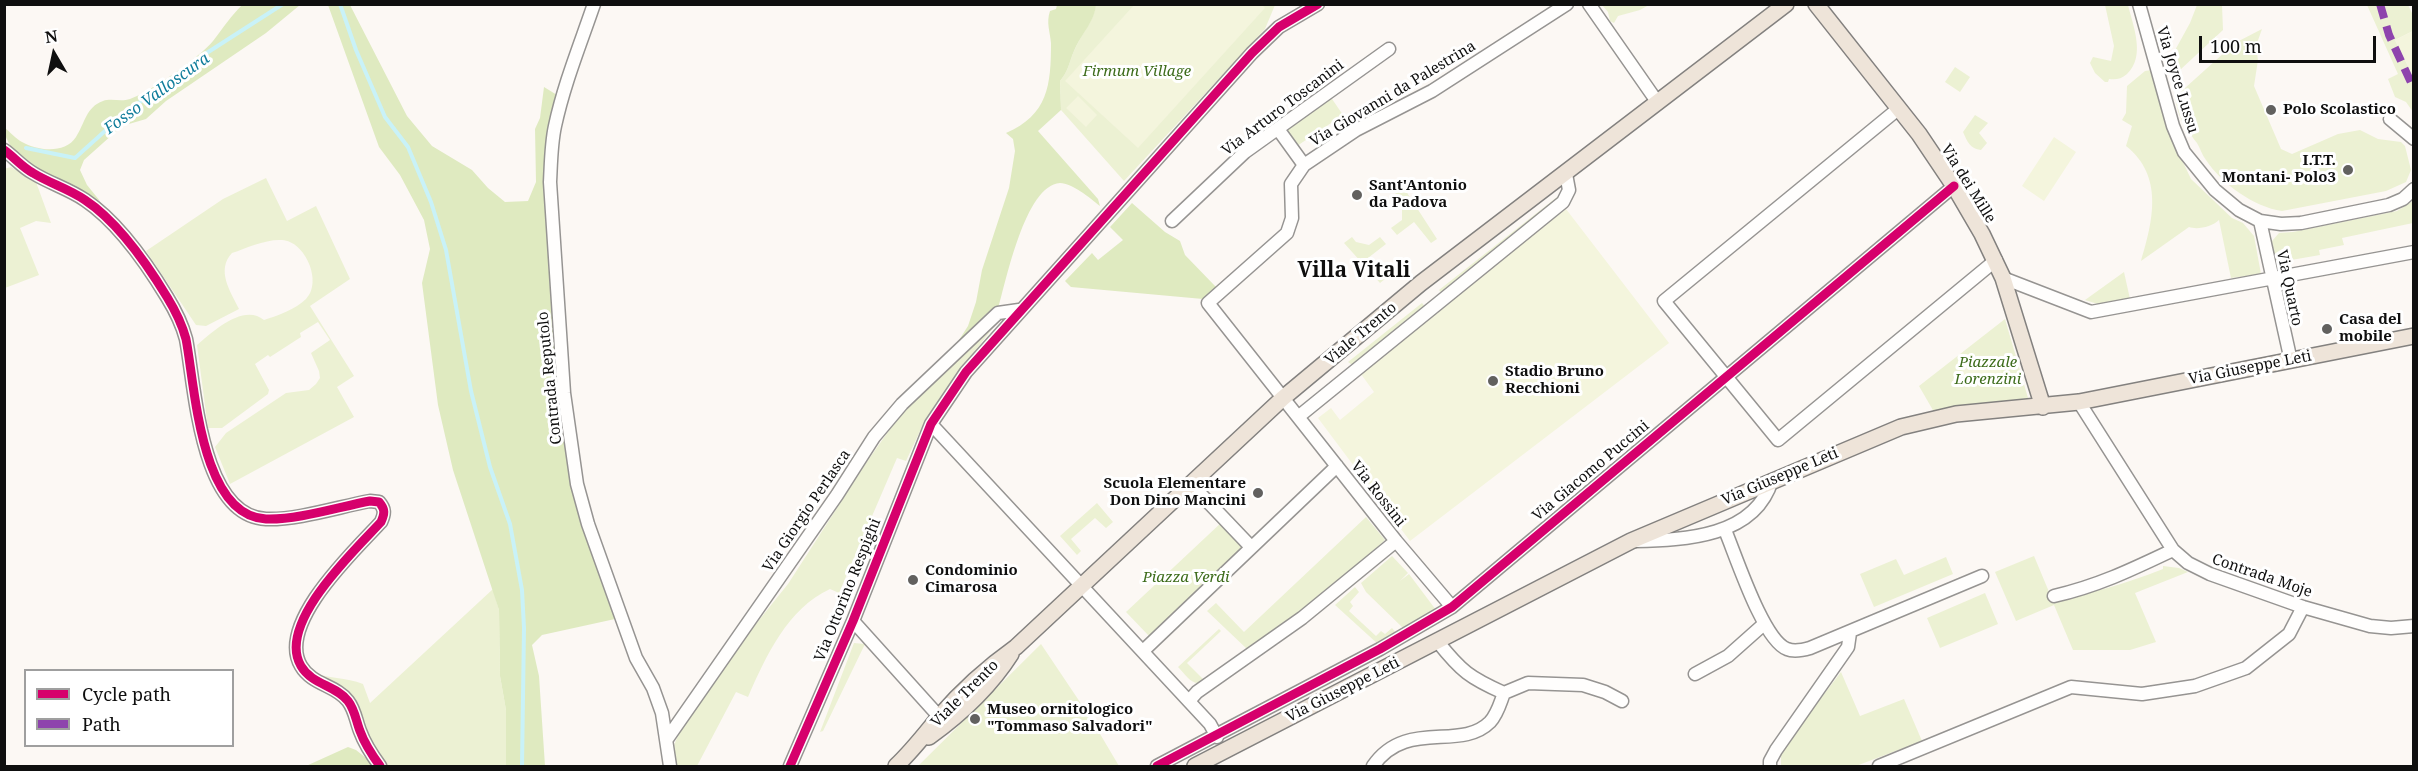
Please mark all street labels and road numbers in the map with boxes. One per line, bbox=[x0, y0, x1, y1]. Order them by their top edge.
street label: Via Joyce Lussu bbox=[2152, 24, 2202, 136]
street label: Via Giovanni da Palestrina bbox=[1307, 37, 1479, 151]
street label: Via Arturo Toscanini bbox=[1218, 56, 1348, 160]
street label: Via dei Mille bbox=[1937, 141, 1999, 227]
street label: Via Quarto bbox=[2272, 248, 2306, 328]
street label: Viale Trento bbox=[1322, 299, 1400, 369]
street label: Contrada Reputolo bbox=[534, 311, 566, 445]
street label: Via Giuseppe Leti bbox=[2187, 347, 2313, 389]
street label: Via Giacomo Puccini bbox=[1529, 417, 1653, 525]
street label: Via Giuseppe Leti bbox=[1719, 444, 1841, 510]
street label: Via Giorgio Perlasca bbox=[759, 446, 855, 576]
street label: Via Rossini bbox=[1347, 458, 1409, 530]
street label: Via Ottorino Respighi bbox=[811, 516, 885, 664]
street label: Contrada Moje bbox=[2210, 550, 2314, 602]
street label: Via Giuseppe Leti bbox=[1283, 654, 1403, 726]
street label: Viale Trento bbox=[928, 657, 1002, 731]

